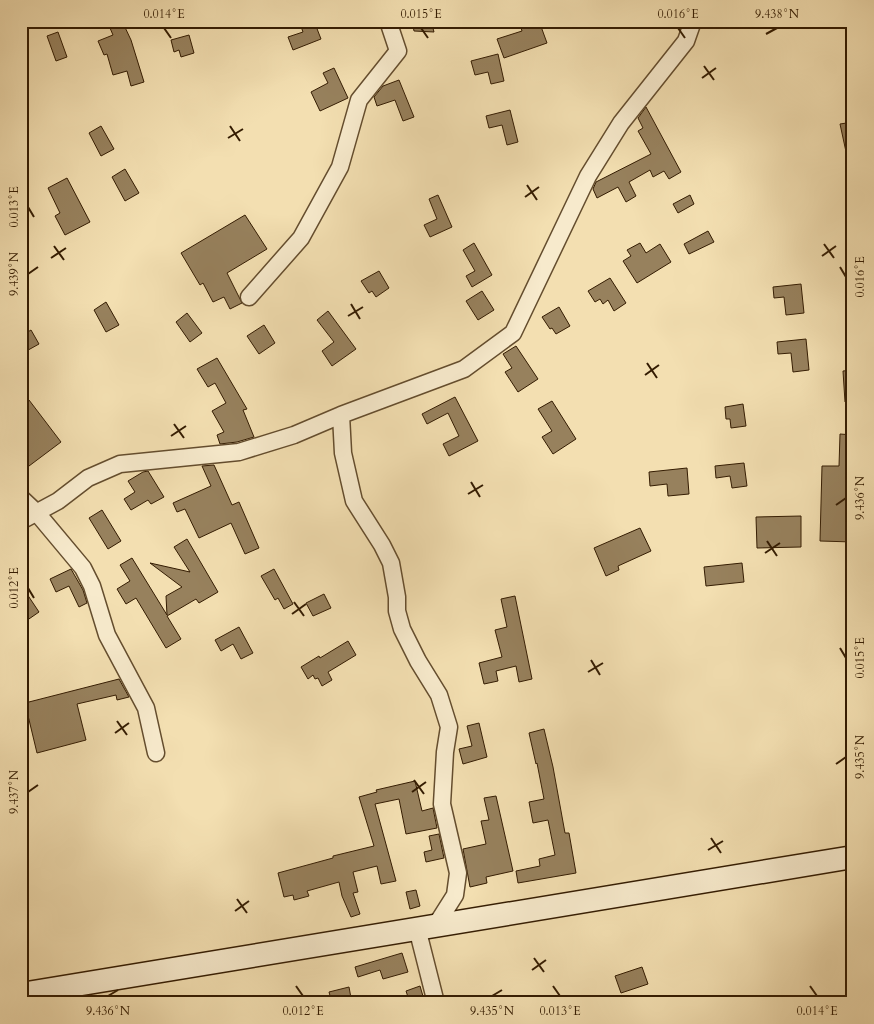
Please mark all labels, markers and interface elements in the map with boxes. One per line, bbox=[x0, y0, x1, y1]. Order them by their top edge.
text: 0.014°E bbox=[143, 6, 185, 22]
text: 0.015°E bbox=[400, 6, 442, 22]
text: 0.016°E bbox=[657, 6, 699, 22]
text: 9.438°N bbox=[755, 6, 800, 22]
text: 0.013°E bbox=[6, 186, 22, 228]
text: 9.439°N bbox=[6, 251, 22, 296]
text: 0.016°E bbox=[852, 256, 868, 298]
text: 9.436°N bbox=[852, 475, 868, 520]
text: 0.012°E bbox=[6, 567, 22, 609]
text: 0.015°E bbox=[852, 637, 868, 679]
text: 9.435°N bbox=[852, 734, 868, 779]
text: 9.437°N bbox=[6, 769, 22, 814]
text: 9.436°N bbox=[86, 1003, 131, 1019]
text: 0.012°E bbox=[282, 1003, 324, 1019]
text: 9.435°N bbox=[470, 1003, 515, 1019]
text: 0.013°E bbox=[539, 1003, 581, 1019]
text: 0.014°E bbox=[796, 1003, 838, 1019]

